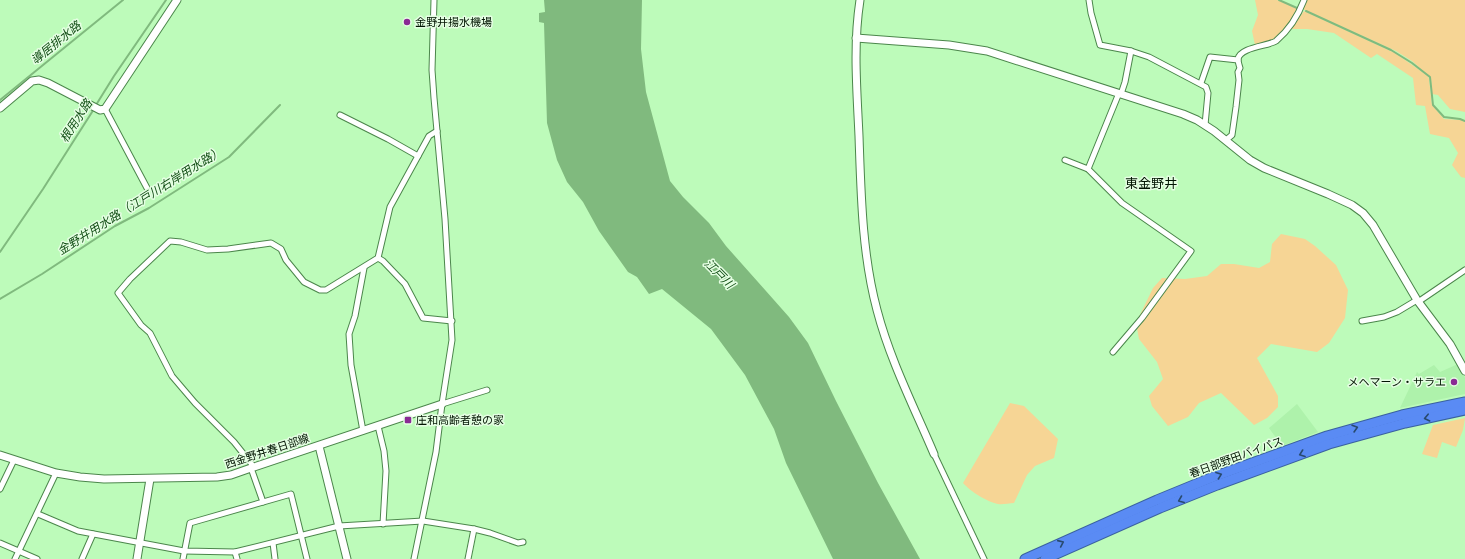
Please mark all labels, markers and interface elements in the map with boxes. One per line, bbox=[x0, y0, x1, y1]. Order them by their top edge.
place label: 金野井揚水機場 bbox=[415, 14, 492, 29]
water label: 導居排水路 bbox=[27, 17, 85, 68]
marker: 金野井揚水機場 bbox=[402, 17, 412, 27]
water label: 根用水路 bbox=[55, 95, 96, 145]
water label: 金野井用水路（江戸川右岸用水路） bbox=[54, 142, 226, 259]
district label: 東金野井 bbox=[1125, 174, 1177, 192]
water label: 江戸川 bbox=[701, 255, 740, 294]
place label: メヘマーン・サラエ bbox=[1348, 374, 1446, 389]
marker: メヘマーン・サラエ bbox=[1449, 377, 1459, 387]
place label: 庄和高齢者憩の家 bbox=[416, 412, 504, 427]
one-way arrow bbox=[1424, 413, 1431, 422]
marker: 庄和高齢者憩の家 bbox=[403, 415, 413, 425]
one-way arrow bbox=[1351, 424, 1358, 433]
street label: 西金野井春日部線 bbox=[223, 430, 311, 471]
street label: 春日部野田バイパス bbox=[1187, 433, 1285, 480]
one-way arrow bbox=[1299, 449, 1306, 457]
one-way arrow bbox=[1215, 472, 1222, 480]
one-way arrow bbox=[1177, 495, 1184, 503]
one-way arrow bbox=[1056, 540, 1064, 548]

